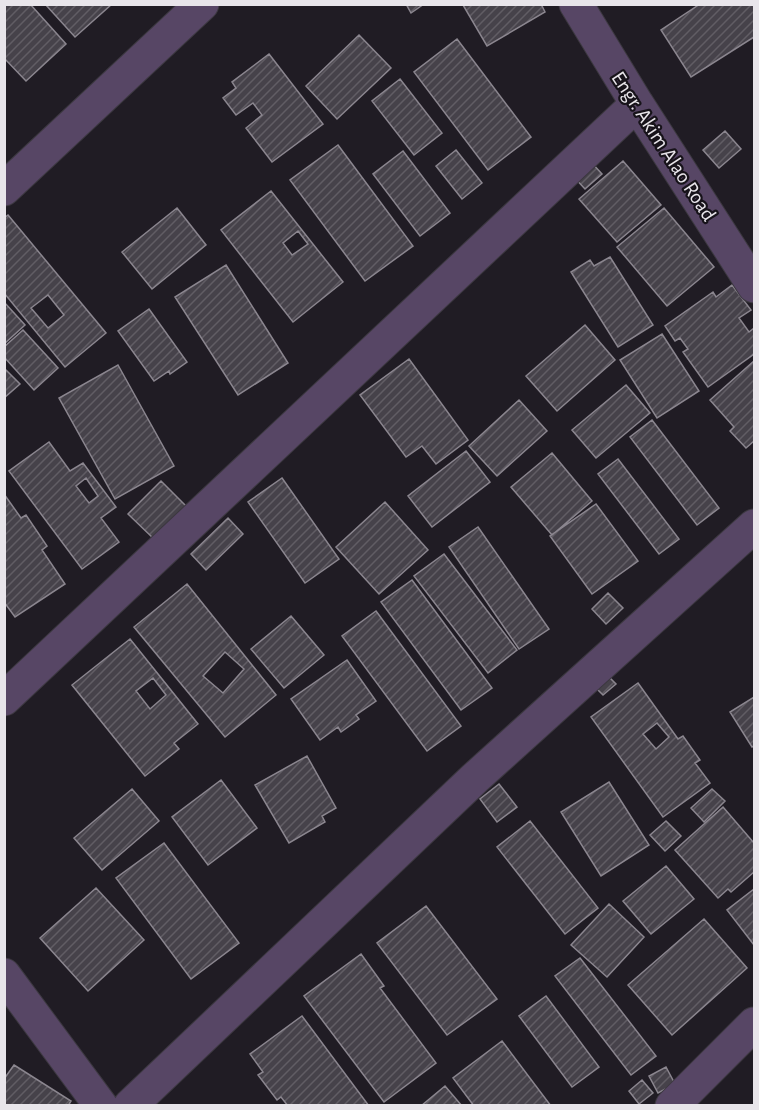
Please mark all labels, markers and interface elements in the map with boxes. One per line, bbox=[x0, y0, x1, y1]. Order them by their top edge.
street label: Engr. Akim Alao Road bbox=[607, 68, 720, 225]

